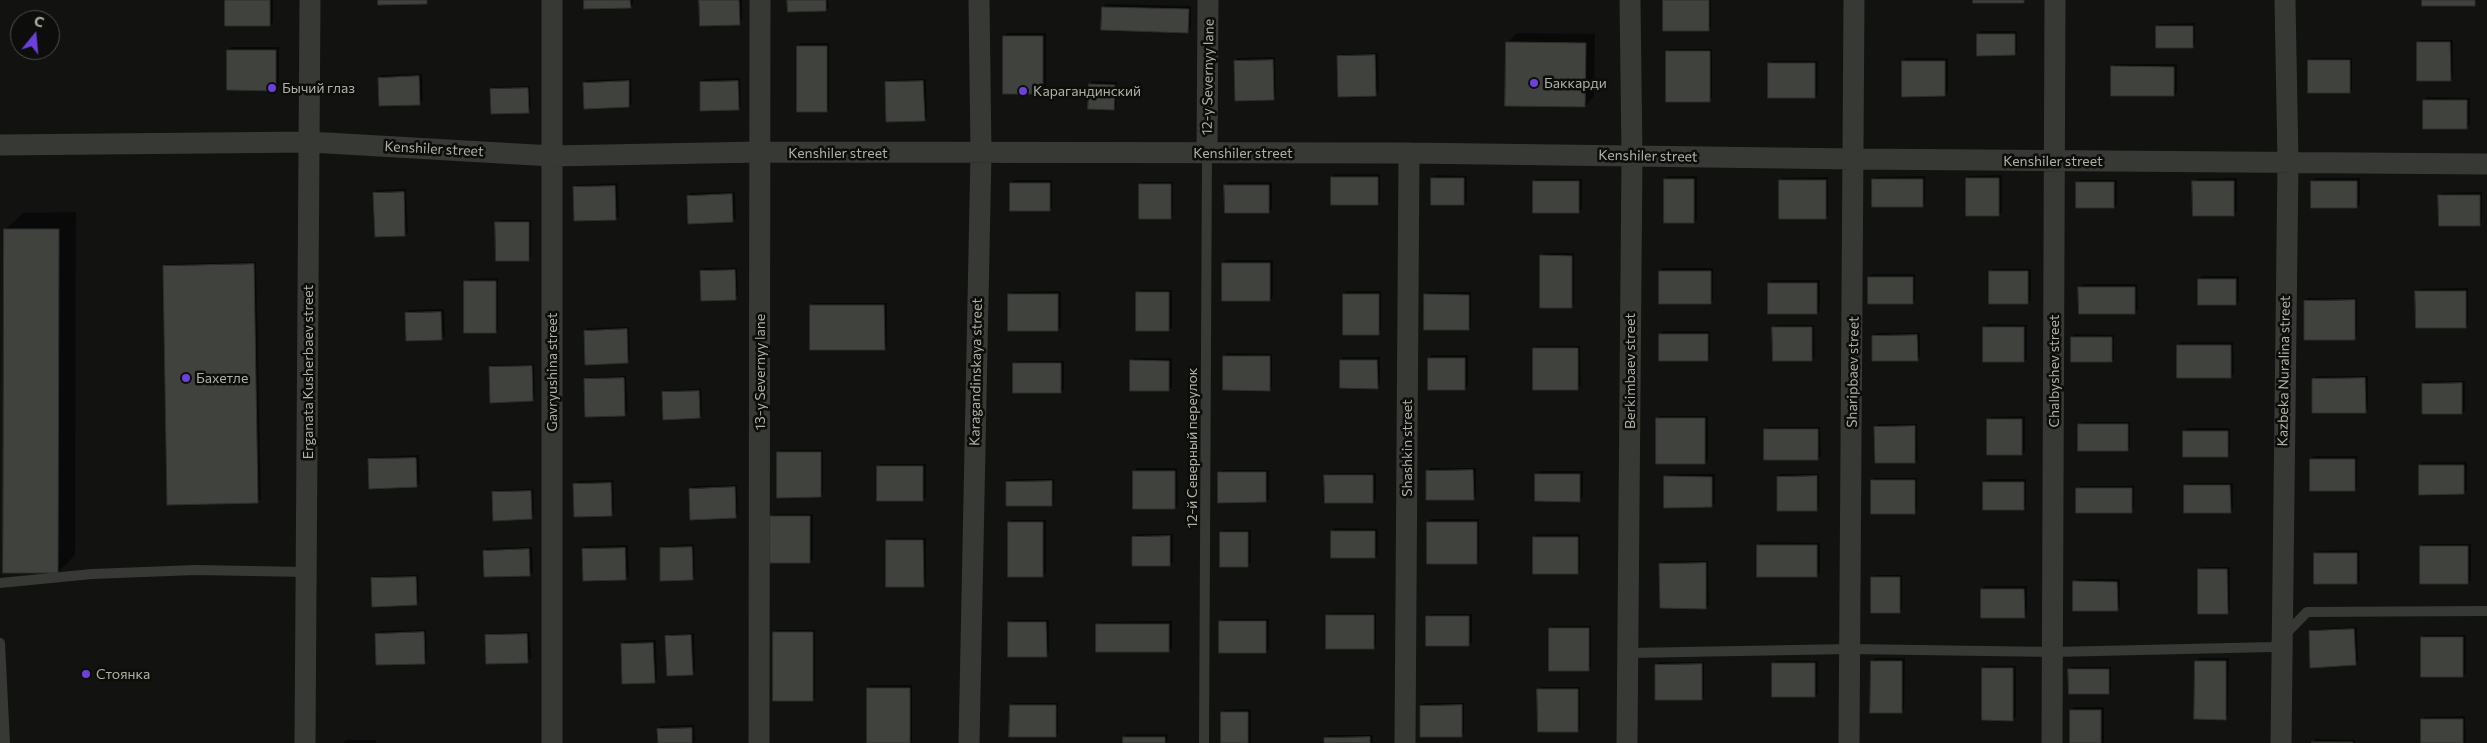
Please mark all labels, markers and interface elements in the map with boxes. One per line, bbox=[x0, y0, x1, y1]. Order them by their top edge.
north arrow bbox=[10, 10, 60, 60]
text: С bbox=[32, 12, 46, 31]
street label: 12-y Severnyy lane bbox=[1199, 19, 1217, 135]
place label: Баккарди bbox=[1544, 75, 1607, 91]
marker: Баккарди bbox=[1528, 77, 1540, 89]
place label: Бычий глаз bbox=[282, 80, 355, 96]
marker: Бычий глаз bbox=[266, 82, 278, 94]
place label: Карагандинский bbox=[1033, 83, 1141, 99]
marker: Карагандинский bbox=[1017, 85, 1029, 97]
street label: Kenshiler street bbox=[384, 138, 484, 160]
street label: Kenshiler street bbox=[788, 145, 888, 161]
street label: Kenshiler street bbox=[1193, 145, 1293, 161]
street label: Kenshiler street bbox=[1598, 147, 1698, 165]
street label: Kenshiler street bbox=[2003, 153, 2103, 169]
street label: Erganata Kusherbaev street bbox=[300, 285, 316, 459]
street label: Kazbeka Nuralina street bbox=[2274, 295, 2294, 447]
street label: Karagandinskaya street bbox=[966, 298, 986, 446]
street label: Gavryushina street bbox=[544, 312, 560, 432]
street label: Berkimbaev street bbox=[1622, 313, 1638, 429]
street label: 13-y Severnyy lane bbox=[752, 314, 768, 430]
street label: Chalbyshev street bbox=[2046, 314, 2062, 428]
street label: Sharipbaev street bbox=[1844, 316, 1862, 428]
street label: 12-й Северный переулок bbox=[1184, 368, 1200, 528]
place label: Бахетле bbox=[196, 370, 248, 386]
marker: Бахетле bbox=[180, 372, 192, 384]
street label: Shashkin street bbox=[1399, 399, 1415, 497]
place label: Стоянка bbox=[96, 666, 150, 682]
marker: Стоянка bbox=[80, 668, 92, 680]

